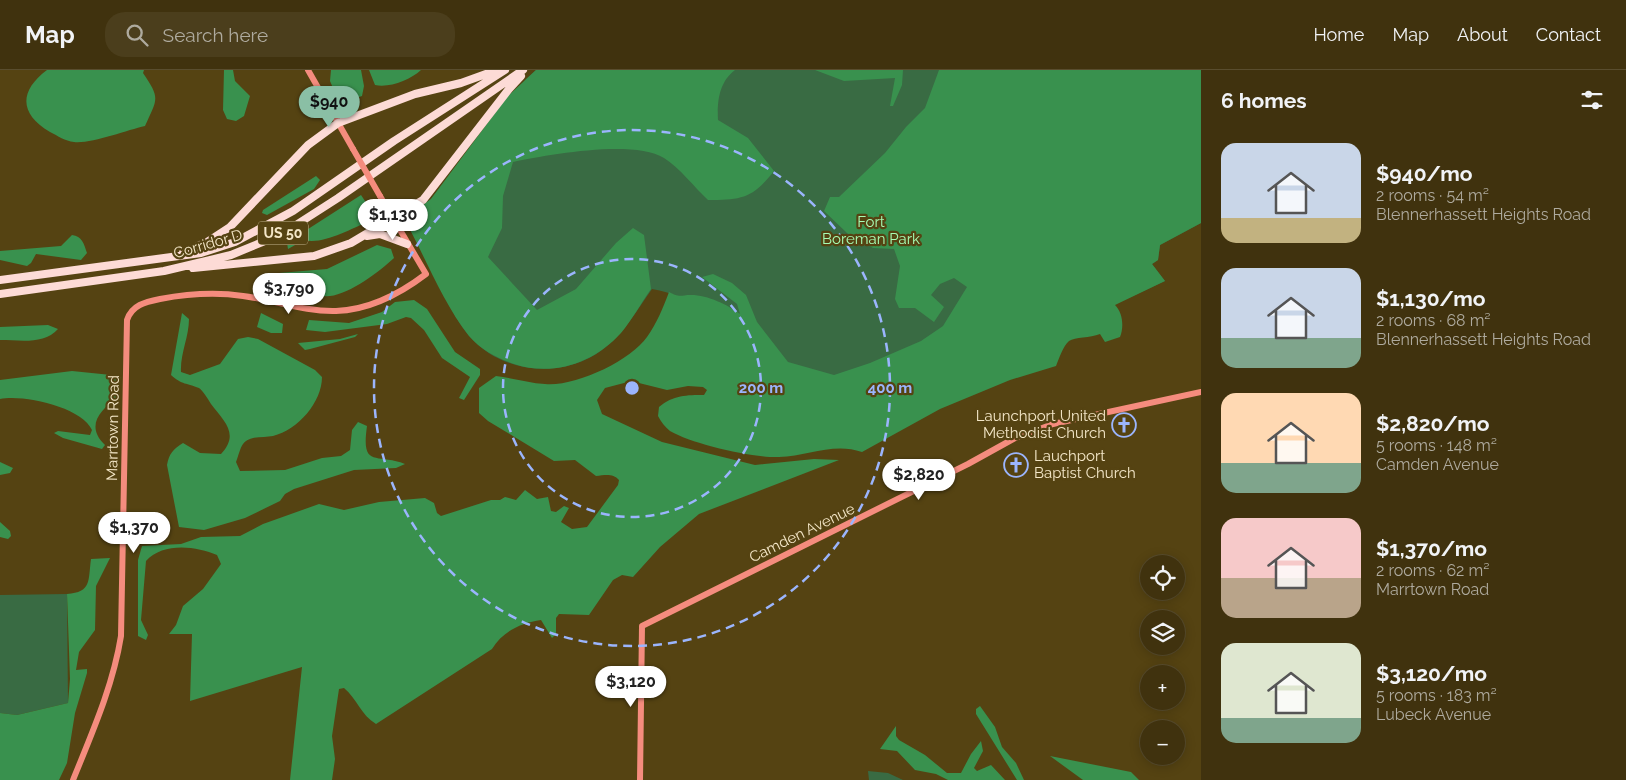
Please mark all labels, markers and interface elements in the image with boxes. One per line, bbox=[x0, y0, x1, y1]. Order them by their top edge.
search box bbox=[105, 12, 455, 57]
text: Map bbox=[25, 20, 75, 49]
icon: search bbox=[123, 21, 151, 49]
text: Search here bbox=[163, 24, 268, 46]
text: Home bbox=[1313, 24, 1364, 45]
text: Map bbox=[1392, 24, 1429, 45]
text: About bbox=[1457, 24, 1508, 45]
text: Contact bbox=[1536, 24, 1601, 45]
pin: $940 bbox=[299, 85, 359, 128]
icon: filters bbox=[1578, 86, 1606, 114]
text: 6 homes bbox=[1221, 88, 1307, 113]
text: $940 bbox=[310, 92, 348, 111]
text: $940/mo bbox=[1376, 161, 1473, 186]
icon: home bbox=[1261, 163, 1321, 223]
text: 2 rooms · 54 m² bbox=[1376, 186, 1489, 205]
pin: $1,130 bbox=[352, 198, 434, 241]
text: $1,130 bbox=[369, 205, 417, 224]
text: Blennerhassett Heights Road bbox=[1376, 205, 1591, 224]
park label: Fort Boreman Park bbox=[822, 213, 920, 248]
road number: US 50 bbox=[258, 222, 308, 244]
street label: Corridor D bbox=[172, 226, 245, 262]
pin: $3,790 bbox=[248, 272, 330, 315]
text: $3,790 bbox=[264, 279, 314, 298]
text: $1,130/mo bbox=[1376, 286, 1486, 311]
icon: home bbox=[1261, 288, 1321, 348]
text: 2 rooms · 68 m² bbox=[1376, 311, 1491, 330]
text: Blennerhassett Heights Road bbox=[1376, 330, 1591, 349]
street label: Marrtown Road bbox=[103, 375, 123, 481]
centre of rings bbox=[623, 379, 641, 397]
text: 200 m bbox=[739, 379, 783, 397]
text: 400 m bbox=[868, 379, 912, 397]
place label: Launchport United Methodist Church bbox=[976, 407, 1106, 442]
text: $2,820/mo bbox=[1376, 411, 1489, 436]
church icon: Launchport United Methodist Church bbox=[1111, 412, 1137, 438]
icon: home bbox=[1261, 413, 1321, 473]
text: 5 rooms · 148 m² bbox=[1376, 436, 1497, 455]
place label: Lauchport Baptist Church bbox=[1034, 447, 1136, 482]
church icon: Lauchport Baptist Church bbox=[1003, 452, 1029, 478]
text: Camden Avenue bbox=[1376, 455, 1499, 474]
pin: $2,820 bbox=[878, 458, 960, 501]
text: $2,820 bbox=[893, 465, 945, 484]
street label: Camden Avenue bbox=[746, 500, 858, 566]
pin: $1,370 bbox=[93, 512, 175, 554]
text: $1,370 bbox=[109, 518, 159, 537]
text: $1,370/mo bbox=[1376, 536, 1487, 561]
icon: home bbox=[1261, 538, 1321, 598]
map controls bbox=[1140, 555, 1185, 765]
button: locate bbox=[1140, 555, 1185, 600]
text: 2 rooms · 62 m² bbox=[1376, 561, 1489, 580]
text: Marrtown Road bbox=[1376, 580, 1489, 599]
button: layers bbox=[1140, 610, 1185, 655]
text: $3,120/mo bbox=[1376, 661, 1487, 686]
icon: home bbox=[1261, 663, 1321, 723]
button: + bbox=[1140, 665, 1185, 710]
pin: $3,120 bbox=[590, 666, 672, 708]
text: $3,120 bbox=[606, 672, 656, 691]
text: 5 rooms · 183 m² bbox=[1376, 686, 1497, 705]
text: Lubeck Avenue bbox=[1376, 705, 1491, 724]
button: − bbox=[1140, 720, 1185, 765]

